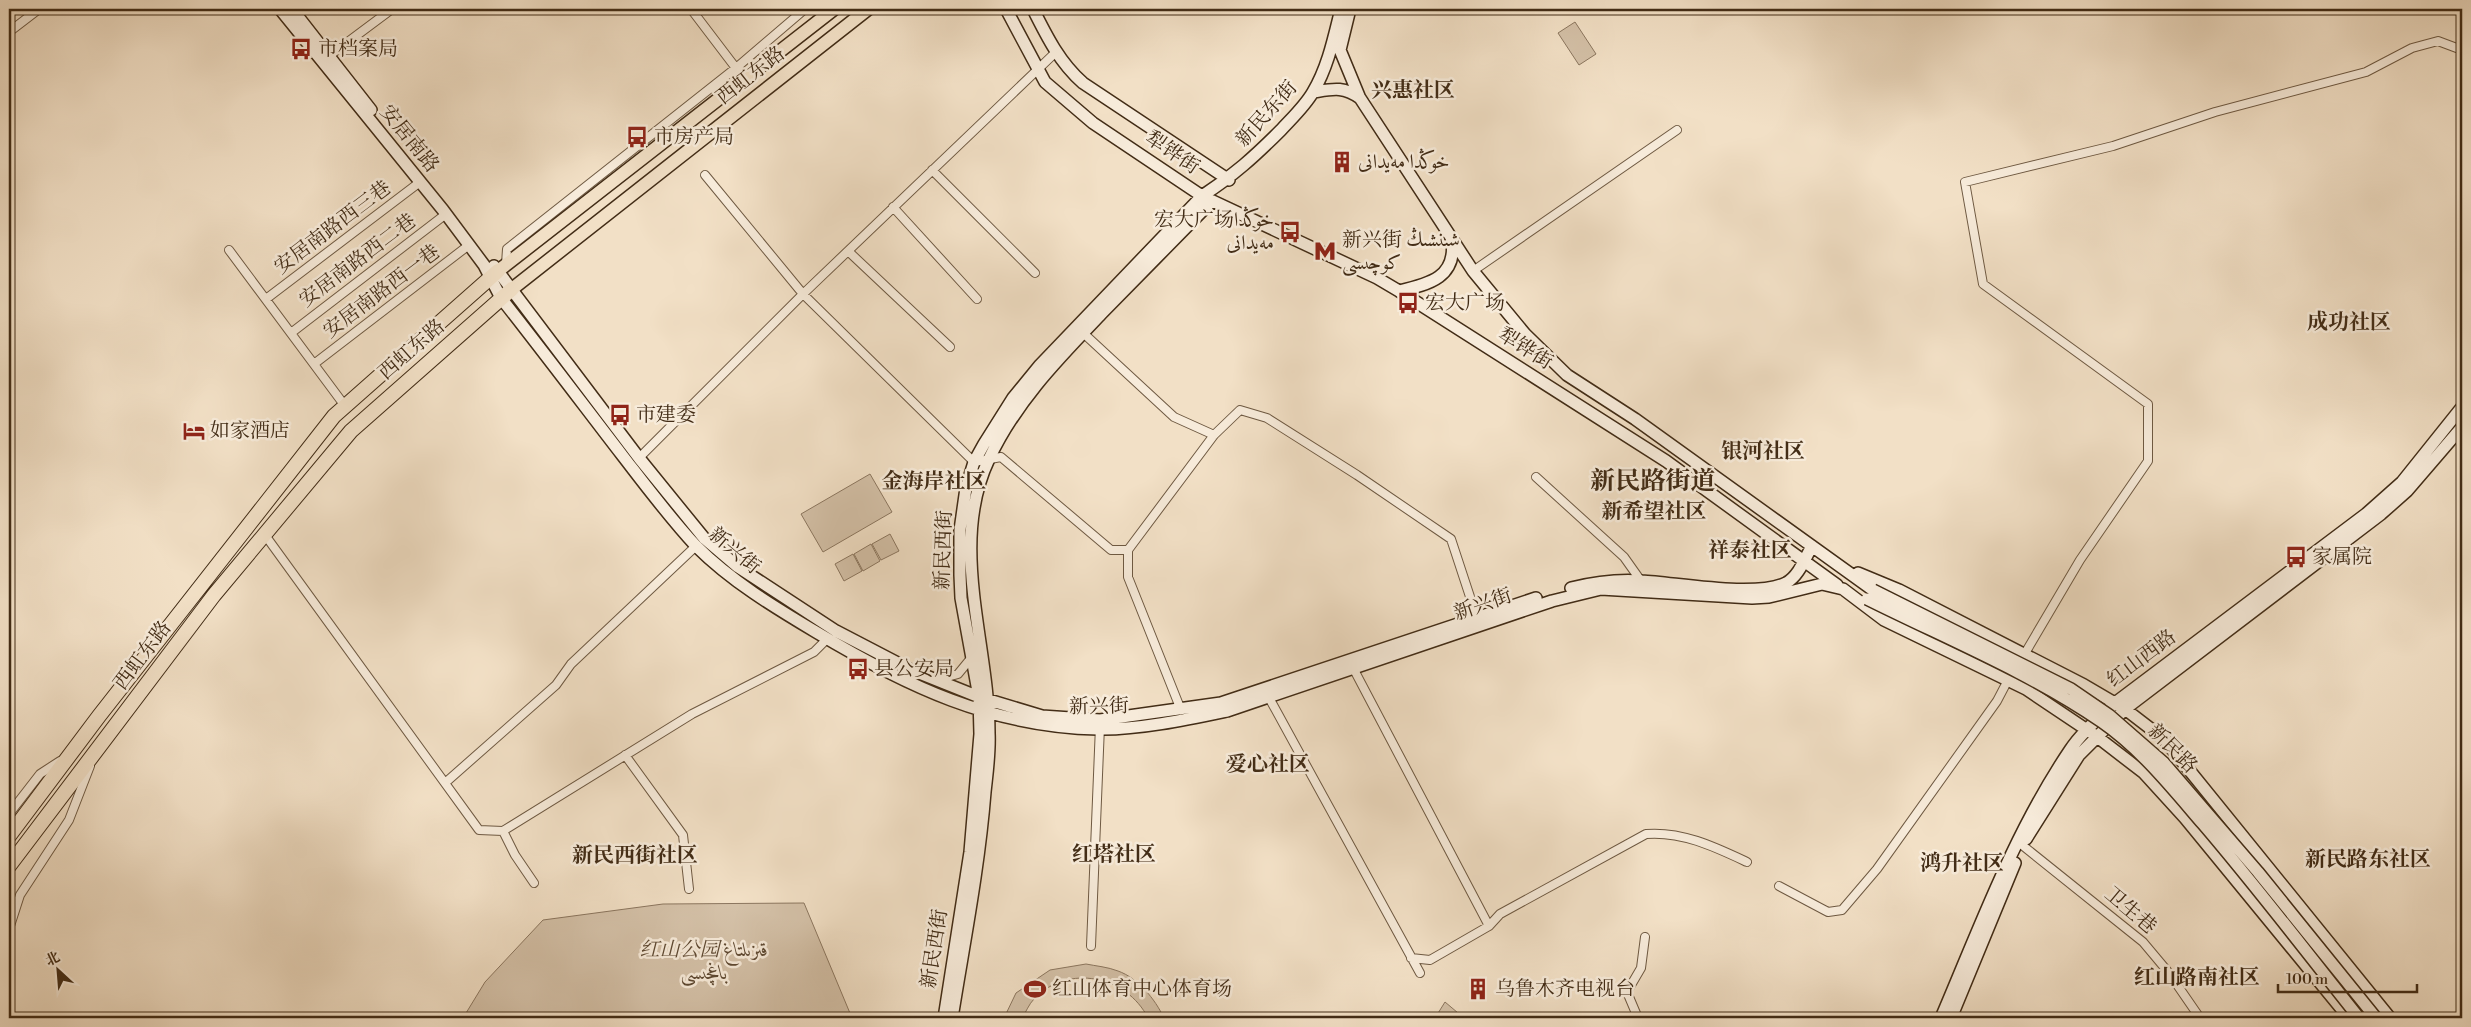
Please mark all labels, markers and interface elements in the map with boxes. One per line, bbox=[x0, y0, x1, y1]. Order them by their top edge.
bus stop icon: 市档案局 bbox=[288, 36, 314, 62]
place label: 市档案局 bbox=[318, 37, 398, 62]
street label: 西虹东路 bbox=[712, 42, 790, 110]
street label: 新民东街 bbox=[1231, 76, 1303, 152]
district label: 兴惠社区 bbox=[1371, 78, 1455, 104]
street label: 安居南路 bbox=[374, 100, 444, 178]
bus stop icon: 市房产局 bbox=[624, 124, 650, 150]
place label: 市房产局 bbox=[654, 125, 734, 150]
street label: 犁铧街 bbox=[1140, 126, 1204, 180]
place label: خوڭدا مەيدانى bbox=[1358, 148, 1450, 175]
building icon: خوڭدا مەيدانى bbox=[1329, 149, 1355, 175]
street label: 安居南路西三巷 bbox=[270, 176, 396, 280]
place label: 宏大广场خوڭدا مەيدانى bbox=[1154, 206, 1274, 256]
street label: 安居南路西二巷 bbox=[295, 209, 421, 313]
bus stop icon: 宏大广场خوڭدا مەيدانى bbox=[1277, 219, 1303, 245]
place label: 新兴街 شىنشىڭ كوچىسى bbox=[1342, 227, 1460, 277]
metro station icon: 新兴街 شىنشىڭ كوچىسى bbox=[1312, 238, 1338, 264]
street label: 安居南路西一巷 bbox=[319, 240, 445, 344]
bus stop icon: 宏大广场 bbox=[1395, 290, 1421, 316]
place label: 宏大广场 bbox=[1425, 291, 1505, 316]
district label: 成功社区 bbox=[2307, 310, 2391, 336]
street label: 西虹东路 bbox=[374, 314, 450, 386]
street label: 犁铧街 bbox=[1493, 323, 1557, 375]
bus stop icon: 市建委 bbox=[607, 402, 633, 428]
place label: 市建委 bbox=[636, 403, 696, 428]
hotel icon: 如家酒店 bbox=[181, 418, 207, 444]
place label: 如家酒店 bbox=[210, 419, 290, 444]
district label: 银河社区 bbox=[1721, 439, 1805, 465]
district label: 新民路街道 bbox=[1590, 466, 1716, 497]
district label: 金海岸社区 bbox=[882, 469, 987, 495]
district label: 新希望社区 bbox=[1602, 499, 1707, 525]
street label: 新民西街 bbox=[930, 510, 958, 590]
street label: 新兴街 bbox=[703, 522, 765, 580]
district label: 祥泰社区 bbox=[1708, 538, 1792, 564]
bus stop icon: 家属院 bbox=[2283, 544, 2309, 570]
place label: 家属院 bbox=[2312, 545, 2372, 570]
street label: 新兴街 bbox=[1451, 583, 1515, 627]
street label: 西虹东路 bbox=[109, 617, 177, 695]
street label: 红山西路 bbox=[2103, 625, 2181, 693]
bus stop icon: 县公安局 bbox=[845, 656, 871, 682]
place label: 县公安局 bbox=[874, 657, 954, 682]
street label: 新兴街 bbox=[1069, 694, 1129, 720]
street label: 新民路 bbox=[2142, 719, 2202, 779]
district label: 爱心社区 bbox=[1226, 752, 1310, 778]
district label: 红塔社区 bbox=[1072, 842, 1156, 868]
district label: 新民西街社区 bbox=[572, 843, 698, 869]
district label: 新民路东社区 bbox=[2305, 847, 2431, 873]
district label: 鸿升社区 bbox=[1920, 851, 2004, 877]
street label: 卫生巷 bbox=[2099, 882, 2161, 940]
street label: 新民西街 bbox=[916, 908, 954, 990]
park label: 红山公园 قىزىلتاغ باغچىسى bbox=[639, 938, 769, 987]
north arrow bbox=[32, 944, 82, 994]
text: 北 bbox=[43, 948, 63, 970]
scale bar bbox=[2278, 962, 2417, 994]
district label: 红山路南社区 bbox=[2134, 965, 2260, 991]
text: 100 m bbox=[2286, 970, 2328, 989]
sports icon: 红山体育中心体育场 bbox=[1022, 976, 1048, 1002]
building icon: 乌鲁木齐电视台 bbox=[1465, 976, 1491, 1002]
place label: 红山体育中心体育场 bbox=[1052, 977, 1232, 1002]
place label: 乌鲁木齐电视台 bbox=[1495, 977, 1635, 1002]

